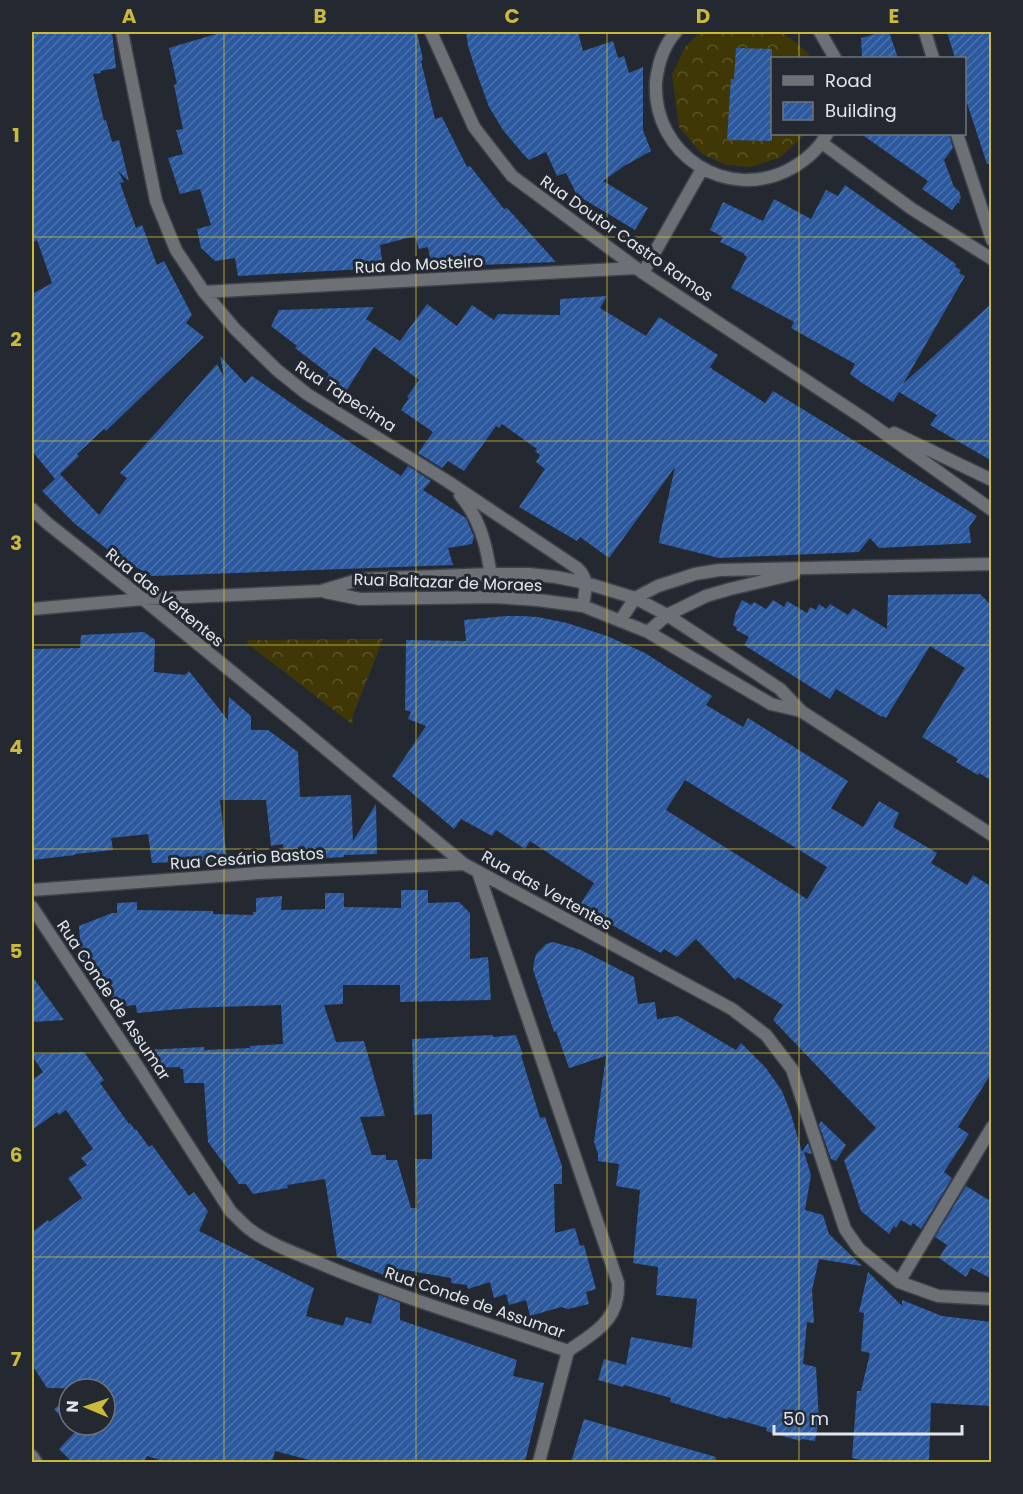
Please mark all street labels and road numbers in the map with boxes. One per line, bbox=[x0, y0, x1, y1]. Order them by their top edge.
street label: Rua Doutor Castro Ramos bbox=[536, 170, 718, 307]
street label: Rua do Mosteiro bbox=[354, 250, 484, 279]
street label: Rua Tapecima bbox=[291, 355, 401, 438]
street label: Rua das Vertentes bbox=[101, 542, 229, 652]
street label: Rua Baltazar de Moraes bbox=[353, 568, 543, 597]
street label: Rua Cesário Bastos bbox=[169, 842, 325, 875]
street label: Rua das Vertentes bbox=[477, 845, 616, 936]
street label: Rua Conde de Assumar bbox=[51, 916, 176, 1085]
street label: Rua Conde de Assumar bbox=[382, 1261, 568, 1344]

